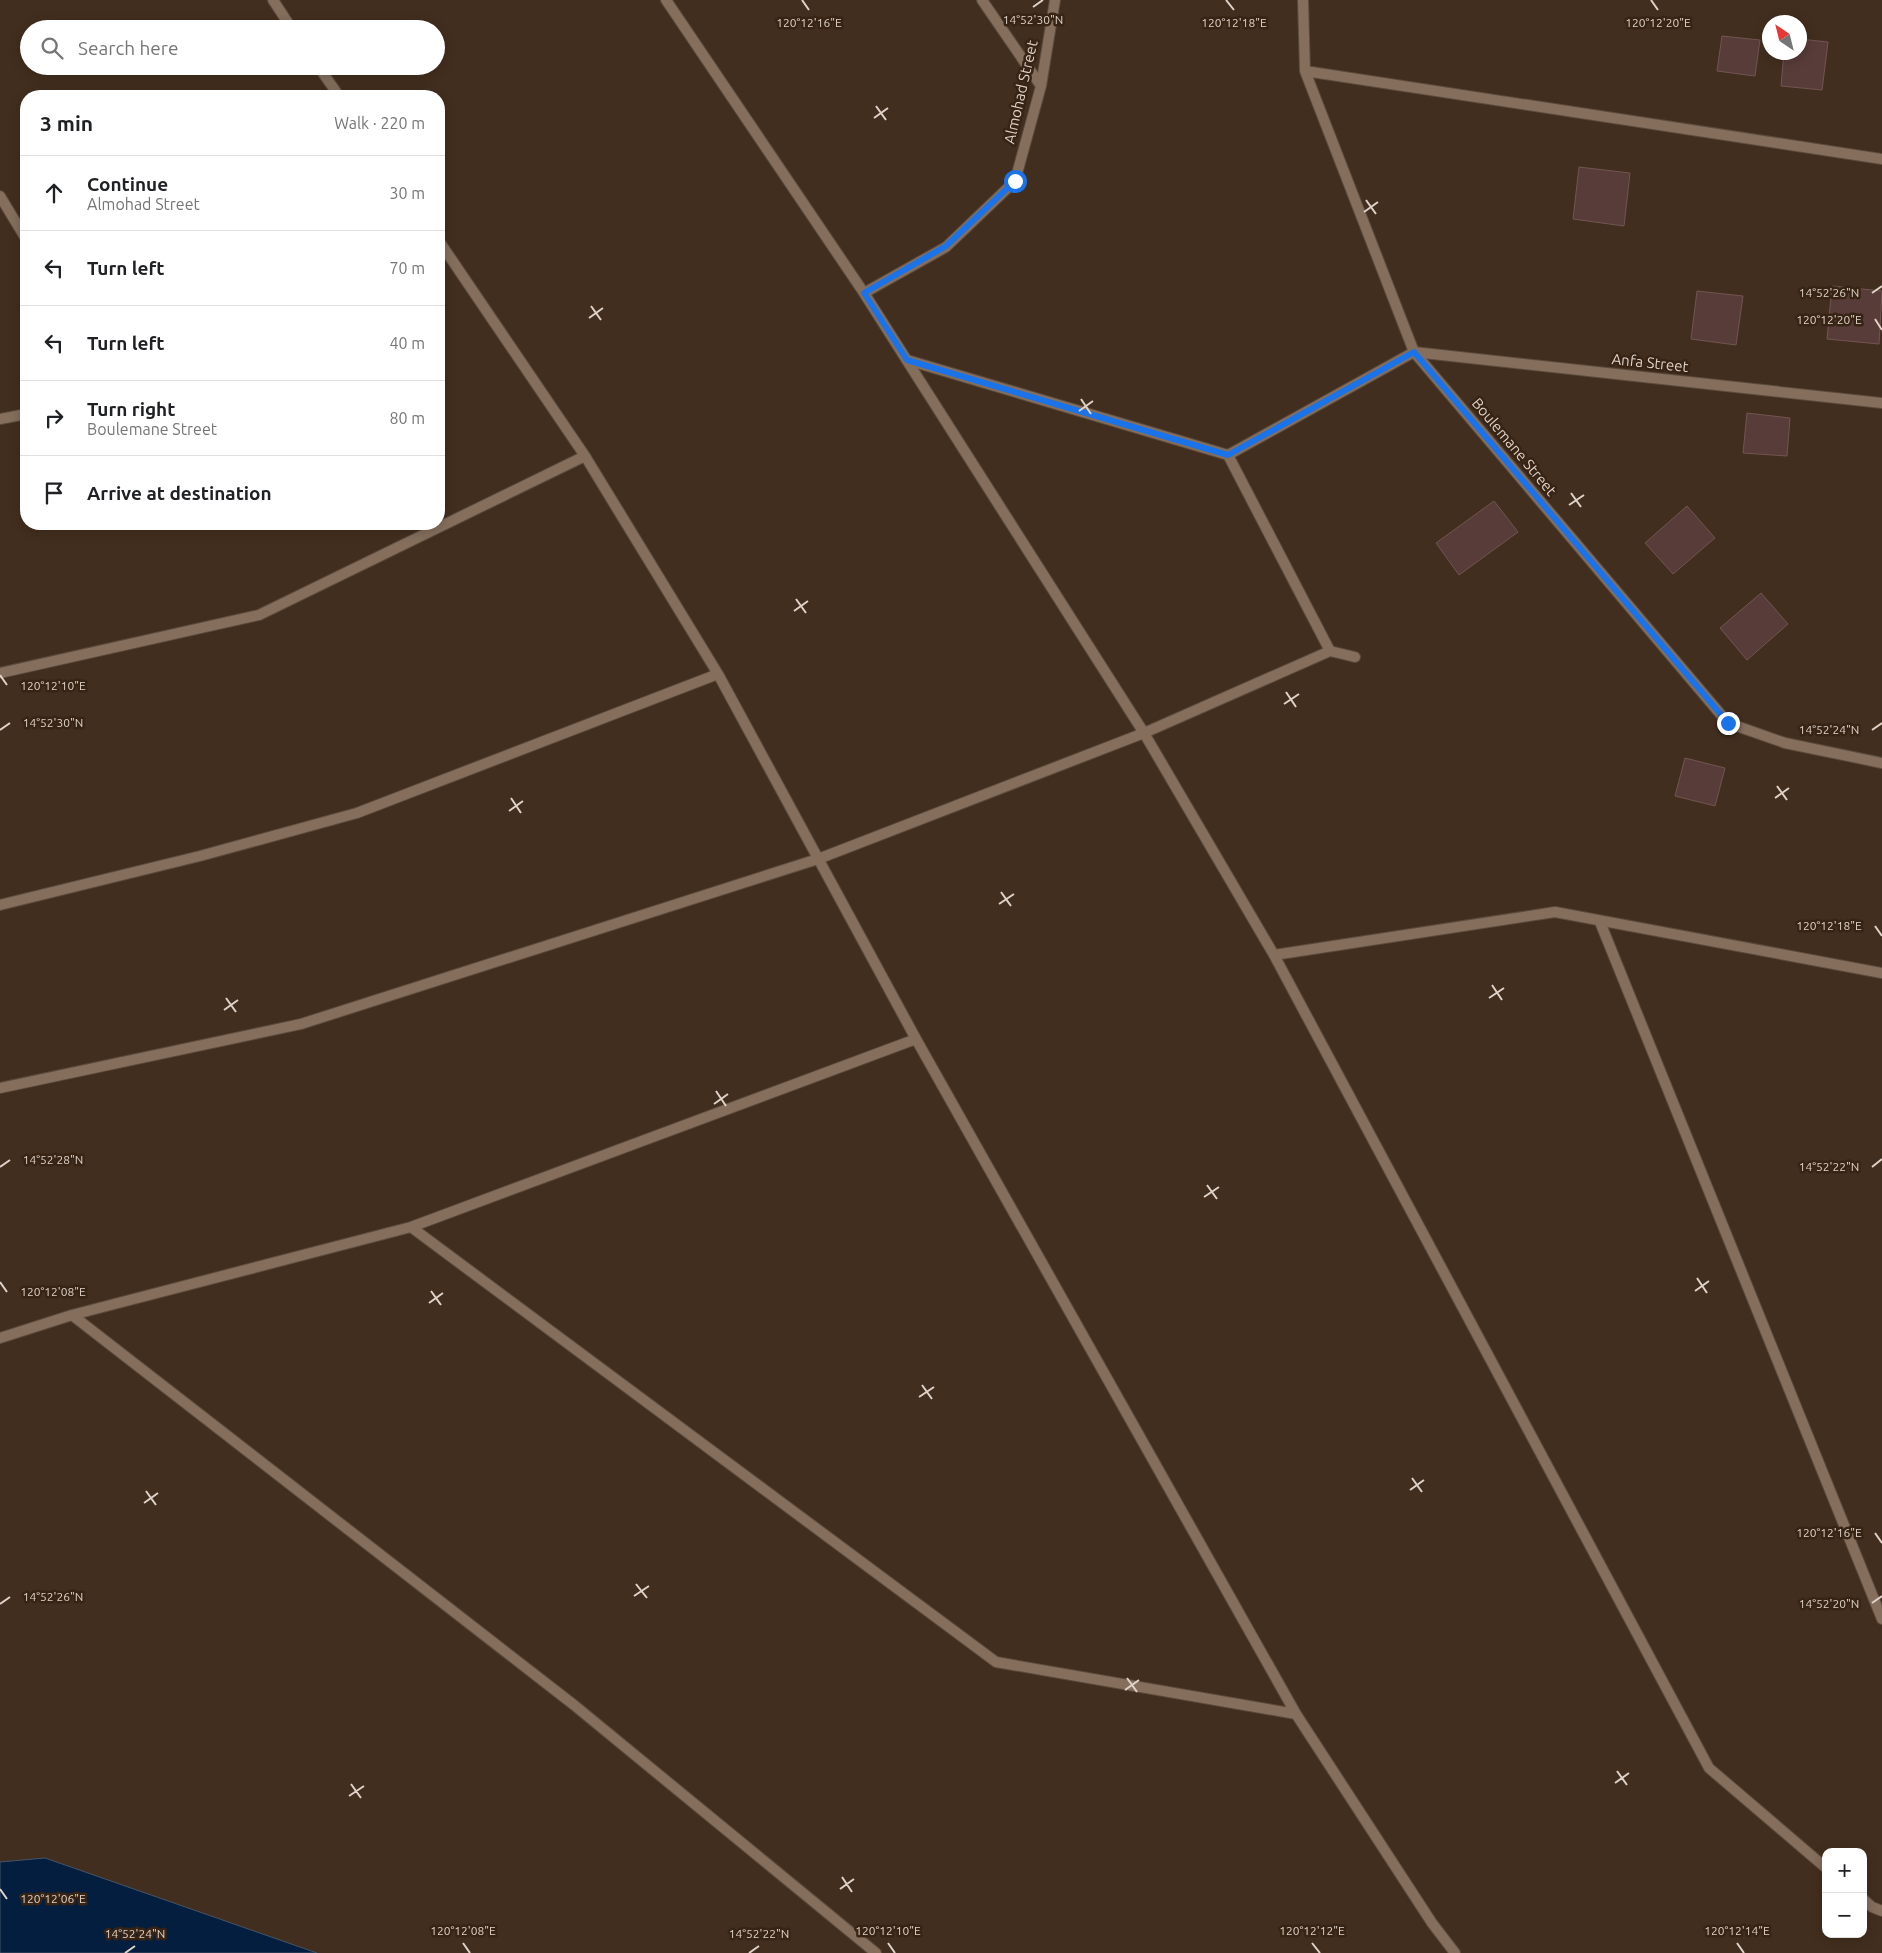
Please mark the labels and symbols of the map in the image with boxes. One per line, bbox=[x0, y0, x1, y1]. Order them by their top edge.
text: 14°52'30"N bbox=[1003, 13, 1063, 26]
north arrow bbox=[1762, 15, 1807, 60]
text: 120°12'16"E bbox=[776, 16, 842, 29]
text: 120°12'18"E bbox=[1201, 16, 1267, 29]
text: 120°12'20"E bbox=[1625, 16, 1691, 29]
street label: Almohad Street bbox=[1000, 38, 1041, 145]
route start bbox=[1004, 170, 1027, 193]
text: 14°52'26"N bbox=[1799, 286, 1859, 299]
text: 120°12'20"E bbox=[1796, 313, 1862, 326]
street label: Anfa Street bbox=[1611, 350, 1689, 375]
street label: Boulemane Street bbox=[1469, 395, 1560, 499]
text: 120°12'10"E bbox=[20, 679, 86, 692]
route end bbox=[1717, 712, 1740, 735]
text: 14°52'30"N bbox=[23, 716, 83, 729]
text: 14°52'24"N bbox=[1799, 723, 1859, 736]
text: 120°12'18"E bbox=[1796, 919, 1862, 932]
text: 14°52'28"N bbox=[23, 1153, 83, 1166]
text: 14°52'22"N bbox=[1799, 1160, 1859, 1173]
text: 120°12'08"E bbox=[20, 1285, 86, 1298]
text: 120°12'16"E bbox=[1796, 1526, 1862, 1539]
text: 14°52'26"N bbox=[23, 1590, 83, 1603]
text: 14°52'20"N bbox=[1799, 1597, 1859, 1610]
text: 120°12'06"E bbox=[20, 1892, 86, 1905]
text: 120°12'08"E bbox=[430, 1924, 496, 1937]
text: 120°12'10"E bbox=[855, 1924, 921, 1937]
text: 120°12'12"E bbox=[1279, 1924, 1345, 1937]
text: 120°12'14"E bbox=[1704, 1924, 1770, 1937]
text: 14°52'24"N bbox=[105, 1927, 165, 1940]
text: 14°52'22"N bbox=[729, 1927, 789, 1940]

